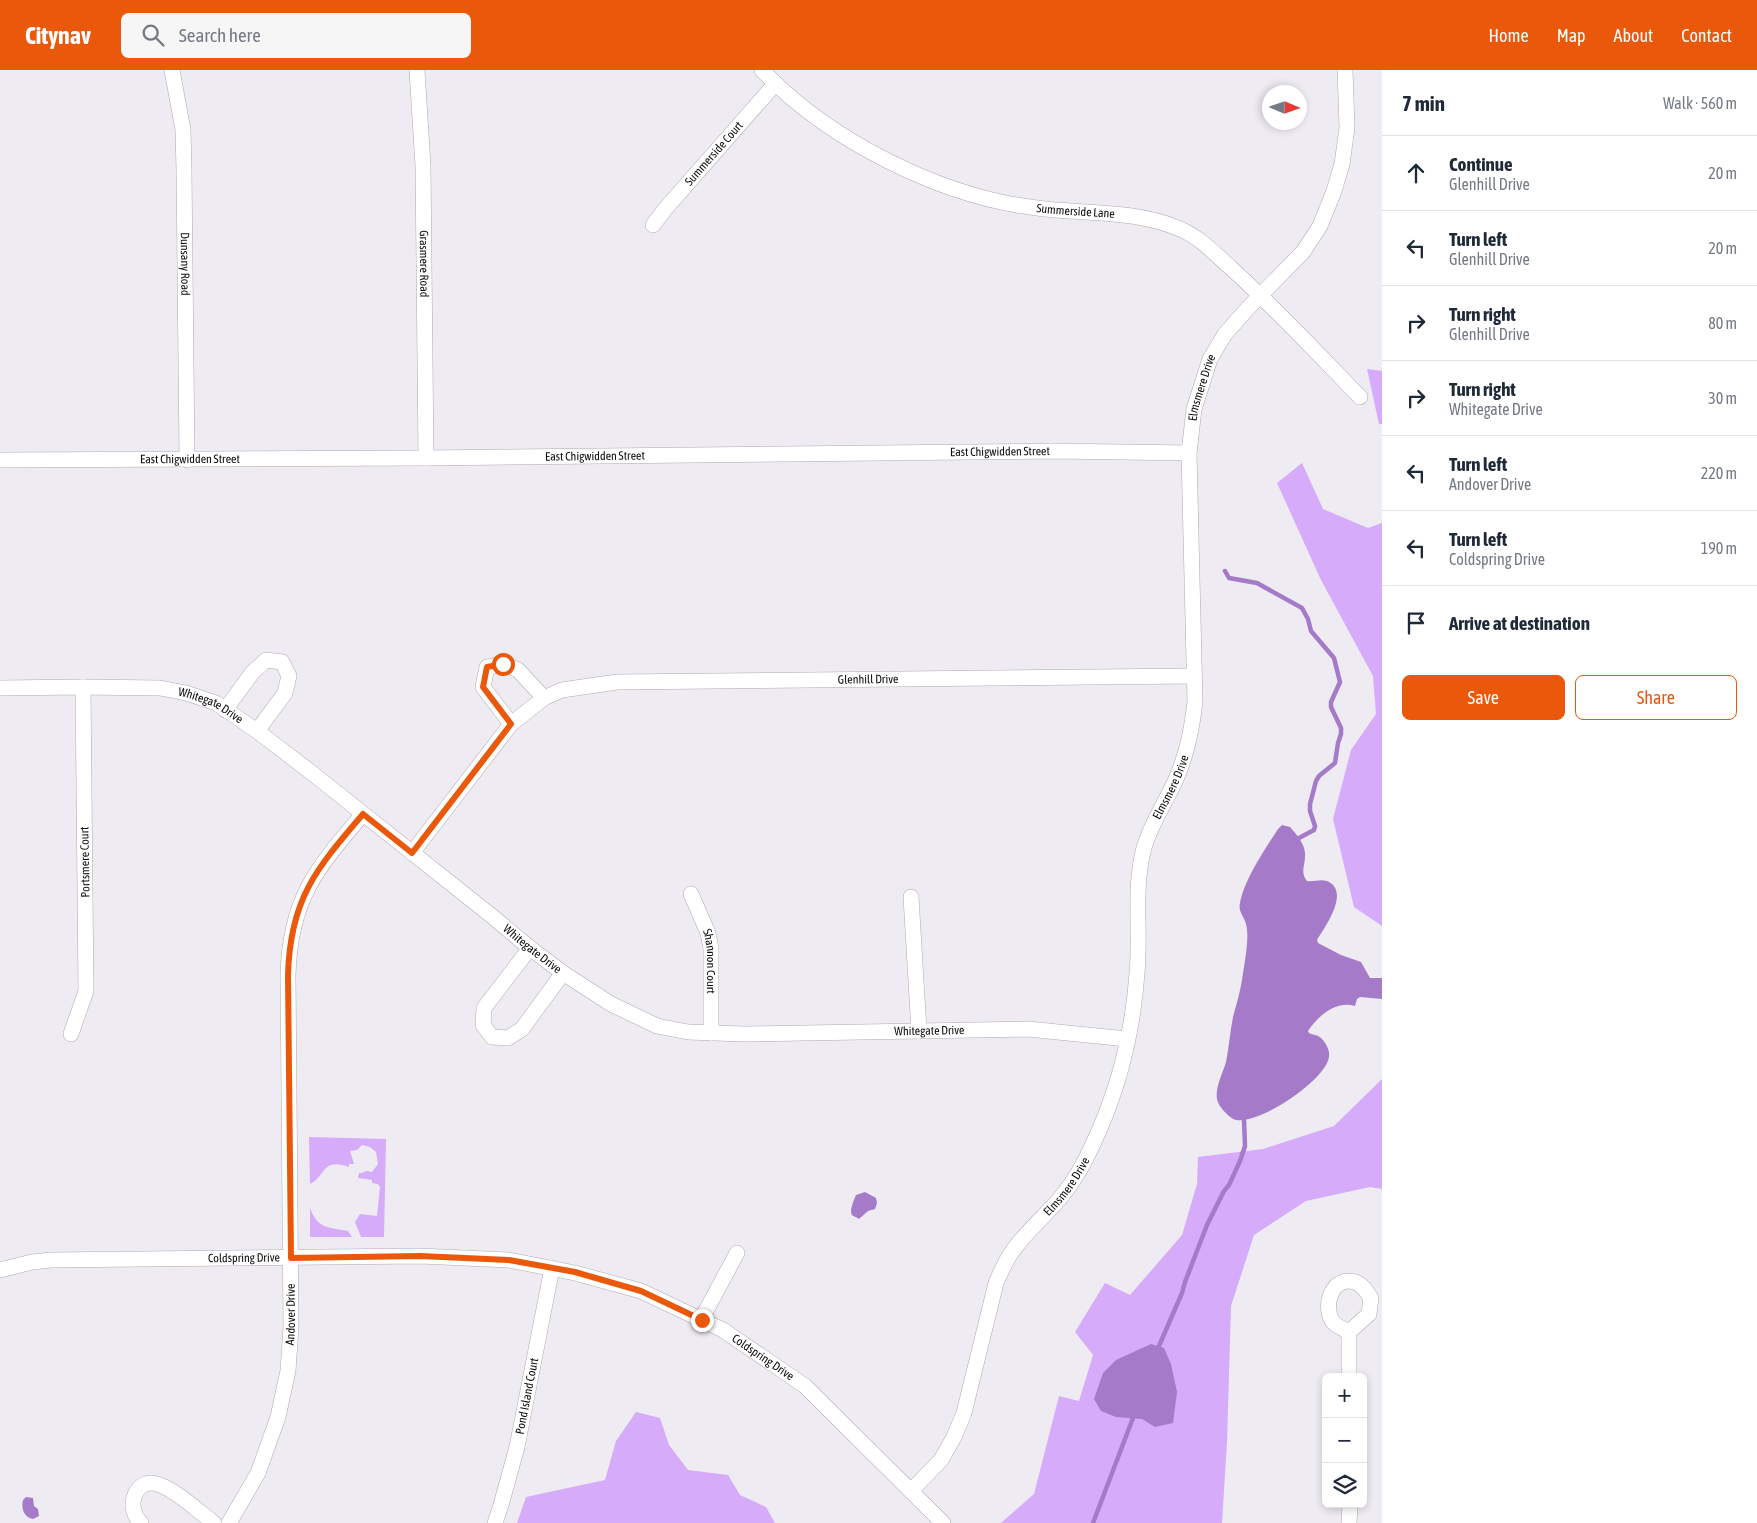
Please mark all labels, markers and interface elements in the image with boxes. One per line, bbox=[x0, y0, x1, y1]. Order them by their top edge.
search box bbox=[121, 13, 471, 58]
icon: search bbox=[139, 21, 167, 49]
text: Citynav bbox=[25, 22, 91, 49]
text: Search here bbox=[179, 24, 261, 46]
text: Home bbox=[1489, 25, 1529, 46]
text: Map bbox=[1557, 25, 1586, 46]
text: About bbox=[1614, 25, 1653, 46]
text: Contact bbox=[1681, 25, 1732, 46]
north arrow bbox=[1262, 85, 1307, 130]
text: 7 min bbox=[1402, 91, 1445, 115]
text: Walk · 560 m bbox=[1663, 94, 1737, 112]
street label: Summerside Court bbox=[682, 118, 746, 188]
text: Continue bbox=[1449, 153, 1513, 175]
icon: ahead bbox=[1402, 159, 1430, 187]
text: 20 m bbox=[1708, 164, 1737, 182]
text: Glenhill Drive bbox=[1449, 175, 1530, 193]
street label: Summerside Lane bbox=[1036, 201, 1115, 221]
text: Turn left bbox=[1449, 228, 1507, 250]
street label: Grasmere Road bbox=[417, 230, 431, 297]
street label: Dunsany Road bbox=[178, 232, 192, 296]
icon: left bbox=[1402, 234, 1430, 262]
text: 20 m bbox=[1708, 239, 1737, 257]
text: Glenhill Drive bbox=[1449, 250, 1530, 268]
text: Turn right bbox=[1449, 303, 1516, 325]
icon: right bbox=[1402, 309, 1430, 337]
text: 80 m bbox=[1708, 314, 1737, 332]
text: Glenhill Drive bbox=[1449, 325, 1530, 343]
street label: Elmsmere Drive bbox=[1186, 351, 1218, 422]
text: Turn right bbox=[1449, 378, 1516, 400]
icon: right bbox=[1402, 384, 1430, 412]
text: 30 m bbox=[1708, 389, 1737, 407]
text: Whitegate Drive bbox=[1449, 400, 1543, 418]
street label: East Chigwidden Street bbox=[950, 444, 1051, 459]
street label: East Chigwidden Street bbox=[545, 449, 646, 464]
street label: East Chigwidden Street bbox=[140, 452, 241, 466]
text: Turn left bbox=[1449, 453, 1507, 475]
icon: left bbox=[1402, 459, 1430, 487]
text: 220 m bbox=[1701, 464, 1737, 482]
text: Andover Drive bbox=[1449, 475, 1531, 493]
text: Turn left bbox=[1449, 528, 1507, 550]
icon: left bbox=[1402, 534, 1430, 562]
text: 190 m bbox=[1701, 539, 1737, 557]
text: Coldspring Drive bbox=[1449, 550, 1545, 568]
icon: arrive bbox=[1402, 609, 1430, 637]
text: Arrive at destination bbox=[1449, 612, 1590, 634]
route start bbox=[492, 653, 515, 676]
street label: Glenhill Drive bbox=[838, 672, 898, 687]
button: Save bbox=[1402, 675, 1565, 720]
button: Share bbox=[1575, 675, 1737, 720]
street label: Whitegate Drive bbox=[177, 685, 246, 726]
street label: Elmsmere Drive bbox=[1150, 753, 1192, 822]
street label: Portsmere Court bbox=[77, 826, 93, 898]
street label: Whitegate Drive bbox=[500, 922, 564, 976]
street label: Shannon Court bbox=[700, 927, 718, 994]
street label: Whitegate Drive bbox=[894, 1023, 965, 1038]
street label: Elmsmere Drive bbox=[1041, 1155, 1092, 1219]
street label: Coldspring Drive bbox=[208, 1251, 280, 1265]
street label: Andover Drive bbox=[283, 1284, 298, 1346]
route end bbox=[691, 1309, 714, 1332]
street label: Coldspring Drive bbox=[729, 1331, 797, 1383]
street label: Pond Island Court bbox=[513, 1356, 541, 1436]
map controls bbox=[1322, 1373, 1367, 1508]
button: + bbox=[1322, 1373, 1367, 1418]
button: − bbox=[1322, 1418, 1367, 1463]
button: layers bbox=[1322, 1463, 1367, 1508]

